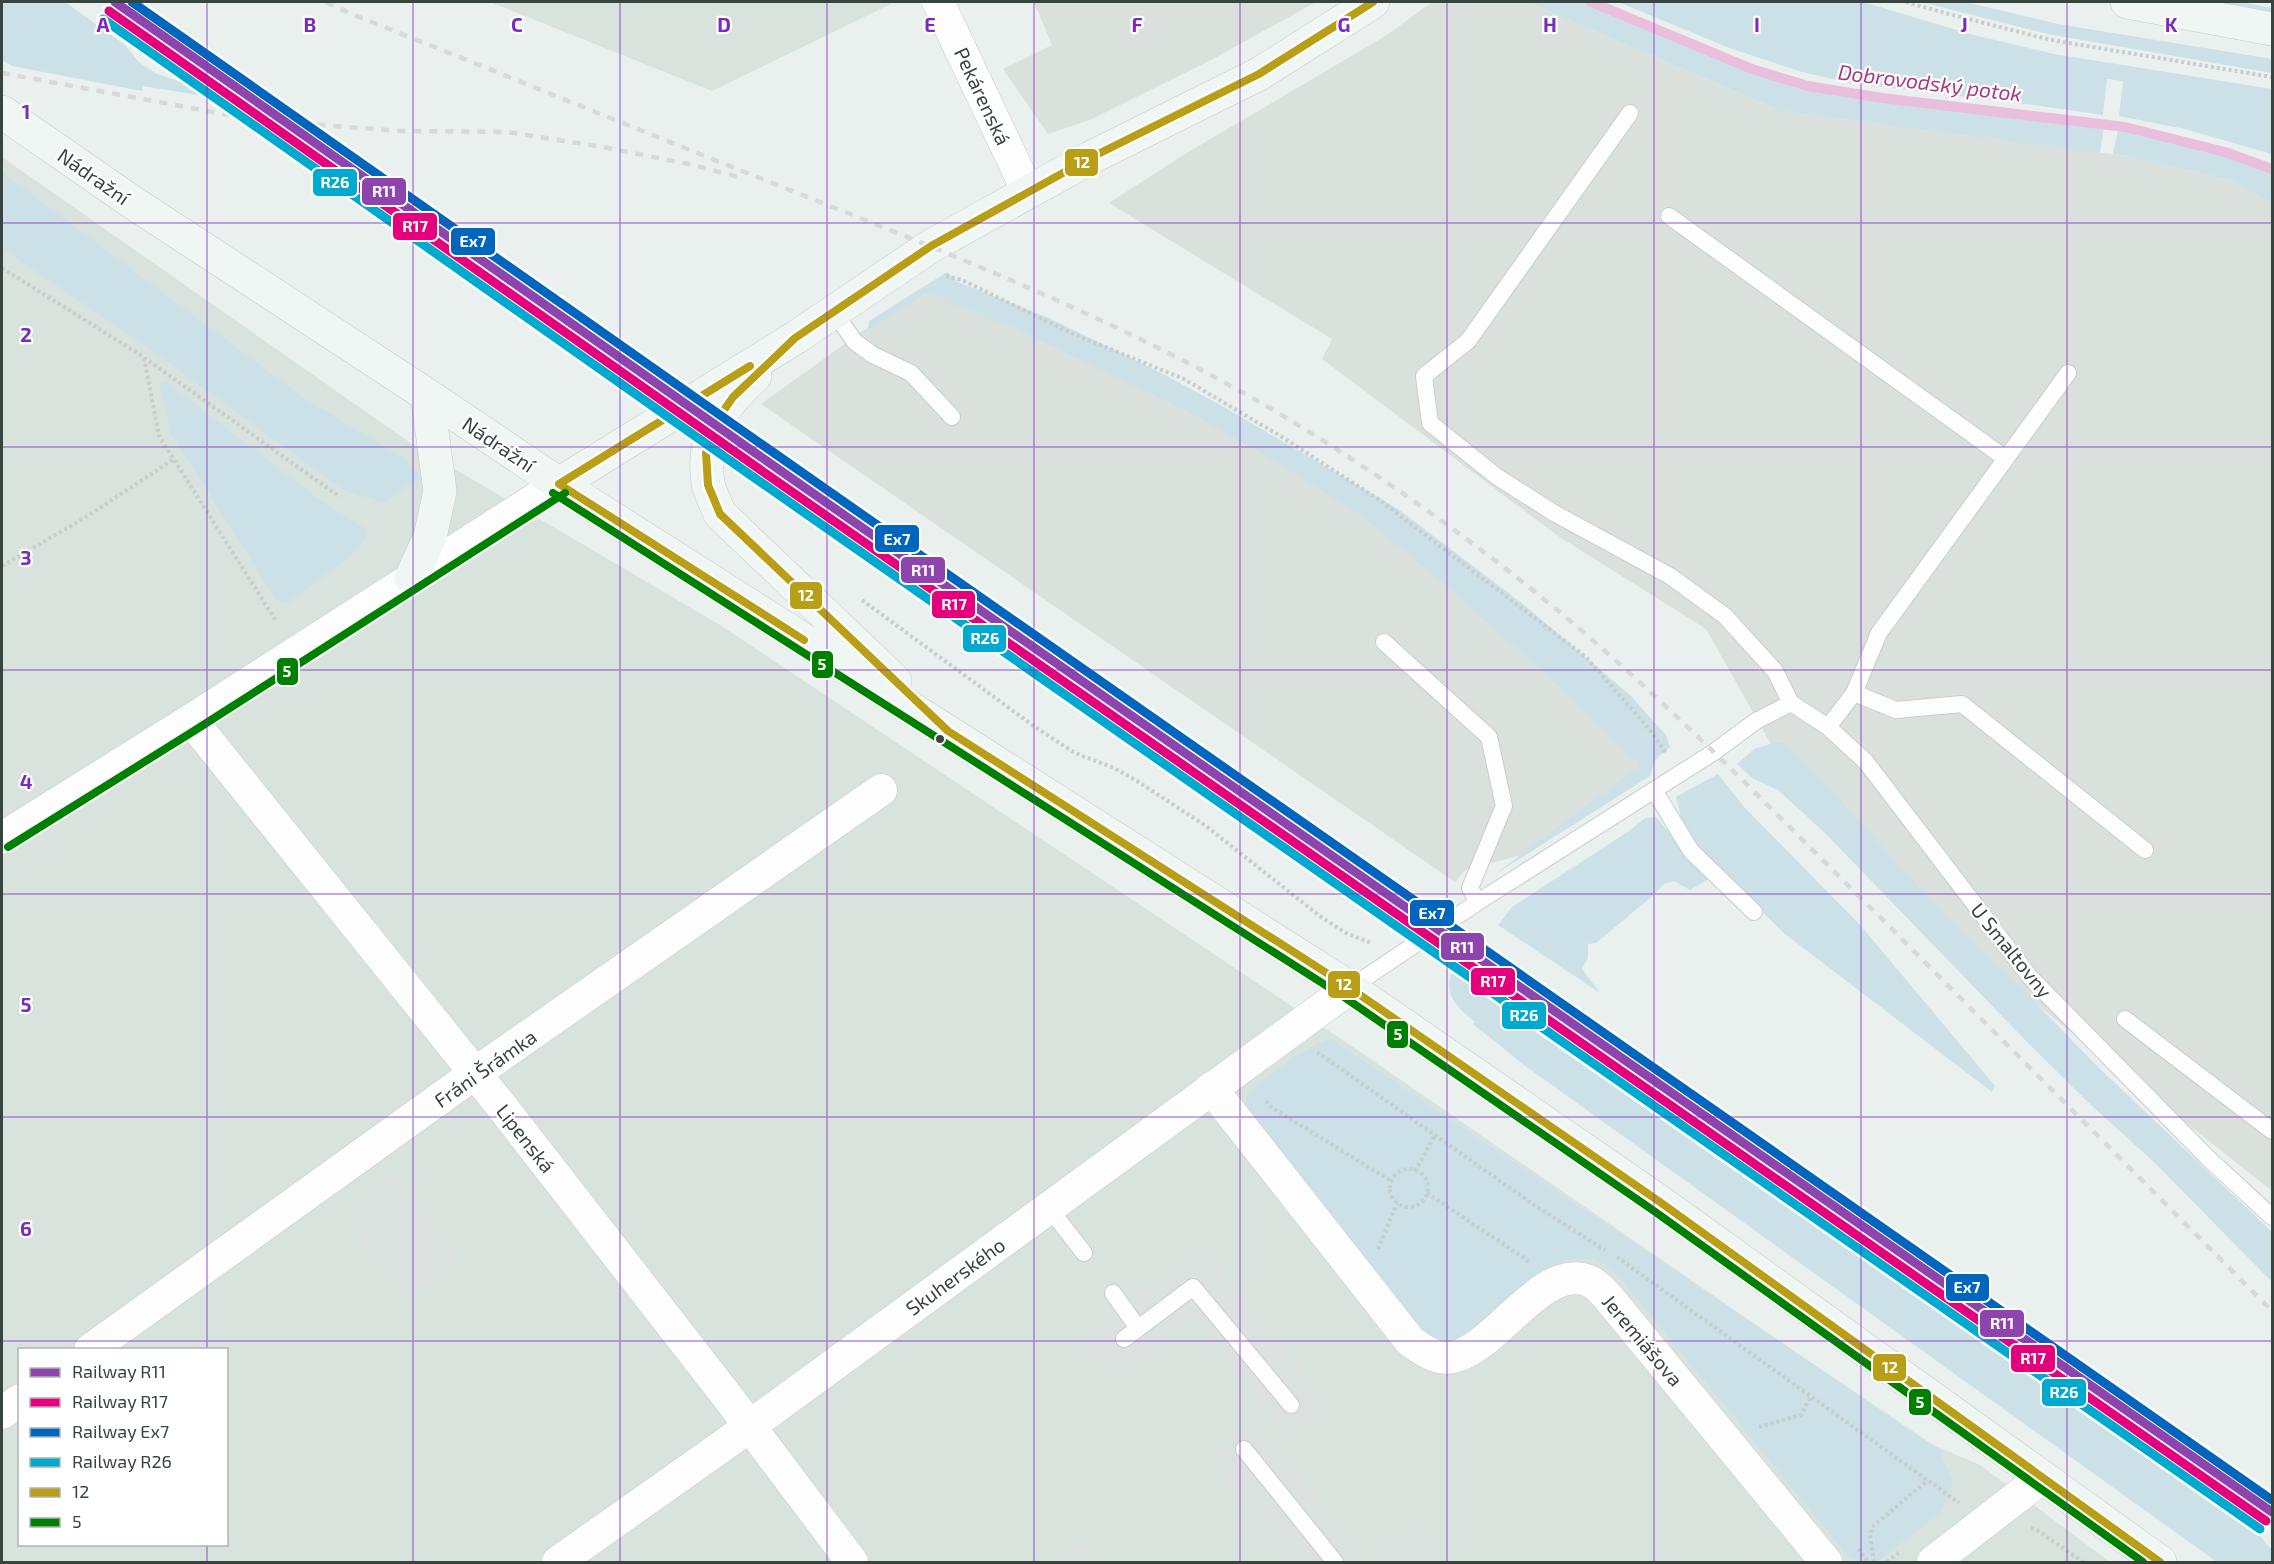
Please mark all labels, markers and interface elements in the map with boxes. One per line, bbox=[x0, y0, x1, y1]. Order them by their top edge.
text: A bbox=[96, 12, 110, 36]
text: B bbox=[304, 12, 316, 36]
text: C bbox=[511, 12, 523, 36]
text: D bbox=[717, 12, 731, 36]
text: E bbox=[924, 12, 936, 36]
text: F bbox=[1131, 12, 1143, 36]
text: G bbox=[1338, 12, 1350, 36]
text: H bbox=[1543, 12, 1557, 36]
text: I bbox=[1754, 12, 1760, 36]
text: J bbox=[1960, 12, 1968, 36]
text: K bbox=[2165, 12, 2178, 36]
street label: Pekárenská bbox=[950, 43, 1016, 149]
water label: Dobrovodský potok bbox=[1837, 58, 2023, 107]
text: 1 bbox=[22, 99, 30, 123]
street label: Nádražní bbox=[53, 143, 135, 210]
line badge: 12 bbox=[1064, 148, 1099, 177]
text: 12 bbox=[1074, 152, 1090, 171]
line badge: R26 bbox=[312, 168, 358, 197]
text: R26 bbox=[320, 172, 350, 191]
line badge: R11 bbox=[361, 177, 407, 206]
text: R11 bbox=[372, 181, 396, 200]
line badge: R17 bbox=[392, 212, 438, 241]
text: R17 bbox=[402, 216, 428, 235]
line badge: Ex7 bbox=[450, 227, 496, 256]
text: Ex7 bbox=[460, 231, 487, 250]
text: 2 bbox=[20, 322, 32, 346]
street label: Nádražní bbox=[458, 411, 541, 478]
line badge: Ex7 bbox=[874, 524, 920, 553]
text: Ex7 bbox=[884, 529, 911, 548]
text: 3 bbox=[20, 545, 32, 569]
line badge: R11 bbox=[900, 556, 946, 584]
text: R11 bbox=[911, 560, 935, 579]
line badge: 12 bbox=[789, 581, 823, 610]
text: 12 bbox=[798, 585, 814, 604]
line badge: R17 bbox=[931, 590, 976, 619]
text: R17 bbox=[941, 594, 967, 613]
line badge: R26 bbox=[962, 624, 1007, 653]
text: R26 bbox=[970, 628, 1000, 647]
line badge: 5 bbox=[811, 650, 834, 679]
text: 5 bbox=[818, 654, 827, 673]
line badge: 5 bbox=[276, 657, 299, 686]
text: 5 bbox=[283, 661, 292, 680]
unlabelled marker bbox=[934, 733, 946, 745]
text: 4 bbox=[20, 769, 33, 793]
street label: U Smaltovny bbox=[1966, 898, 2058, 1003]
line badge: Ex7 bbox=[1409, 899, 1455, 927]
text: Ex7 bbox=[1419, 903, 1446, 922]
line badge: R11 bbox=[1440, 932, 1485, 961]
text: R11 bbox=[1450, 937, 1474, 956]
line badge: R17 bbox=[1470, 967, 1516, 996]
line badge: 12 bbox=[1327, 970, 1361, 999]
text: R17 bbox=[1480, 971, 1506, 990]
text: 12 bbox=[1336, 974, 1352, 993]
text: 5 bbox=[20, 992, 32, 1016]
line badge: R26 bbox=[1501, 1001, 1547, 1030]
text: R26 bbox=[1509, 1005, 1539, 1024]
line badge: 5 bbox=[1386, 1020, 1409, 1049]
street label: Fráni Šrámka bbox=[429, 1024, 541, 1112]
text: 5 bbox=[1394, 1024, 1403, 1043]
street label: Lipenská bbox=[492, 1099, 560, 1177]
text: 6 bbox=[20, 1216, 32, 1240]
street label: Skuherského bbox=[901, 1232, 1009, 1320]
line badge: Ex7 bbox=[1945, 1273, 1990, 1302]
text: Ex7 bbox=[1954, 1277, 1981, 1296]
street label: Jeremiášova bbox=[1598, 1289, 1688, 1391]
line badge: R11 bbox=[1979, 1309, 2025, 1338]
text: R11 bbox=[1990, 1313, 2014, 1332]
line badge: R17 bbox=[2010, 1344, 2056, 1373]
legend bbox=[18, 1348, 228, 1546]
text: R17 bbox=[2020, 1348, 2046, 1367]
line badge: 12 bbox=[1872, 1353, 1907, 1382]
text: 12 bbox=[1882, 1357, 1898, 1376]
text: Railway R11 bbox=[72, 1360, 166, 1382]
line badge: R26 bbox=[2041, 1378, 2087, 1407]
text: R26 bbox=[2049, 1382, 2079, 1401]
line badge: 5 bbox=[1908, 1388, 1932, 1416]
text: Railway R17 bbox=[72, 1390, 168, 1412]
text: 5 bbox=[1916, 1392, 1925, 1411]
text: Railway Ex7 bbox=[72, 1420, 169, 1442]
text: Railway R26 bbox=[72, 1450, 172, 1472]
text: 12 bbox=[72, 1480, 89, 1502]
text: 5 bbox=[72, 1510, 82, 1532]

